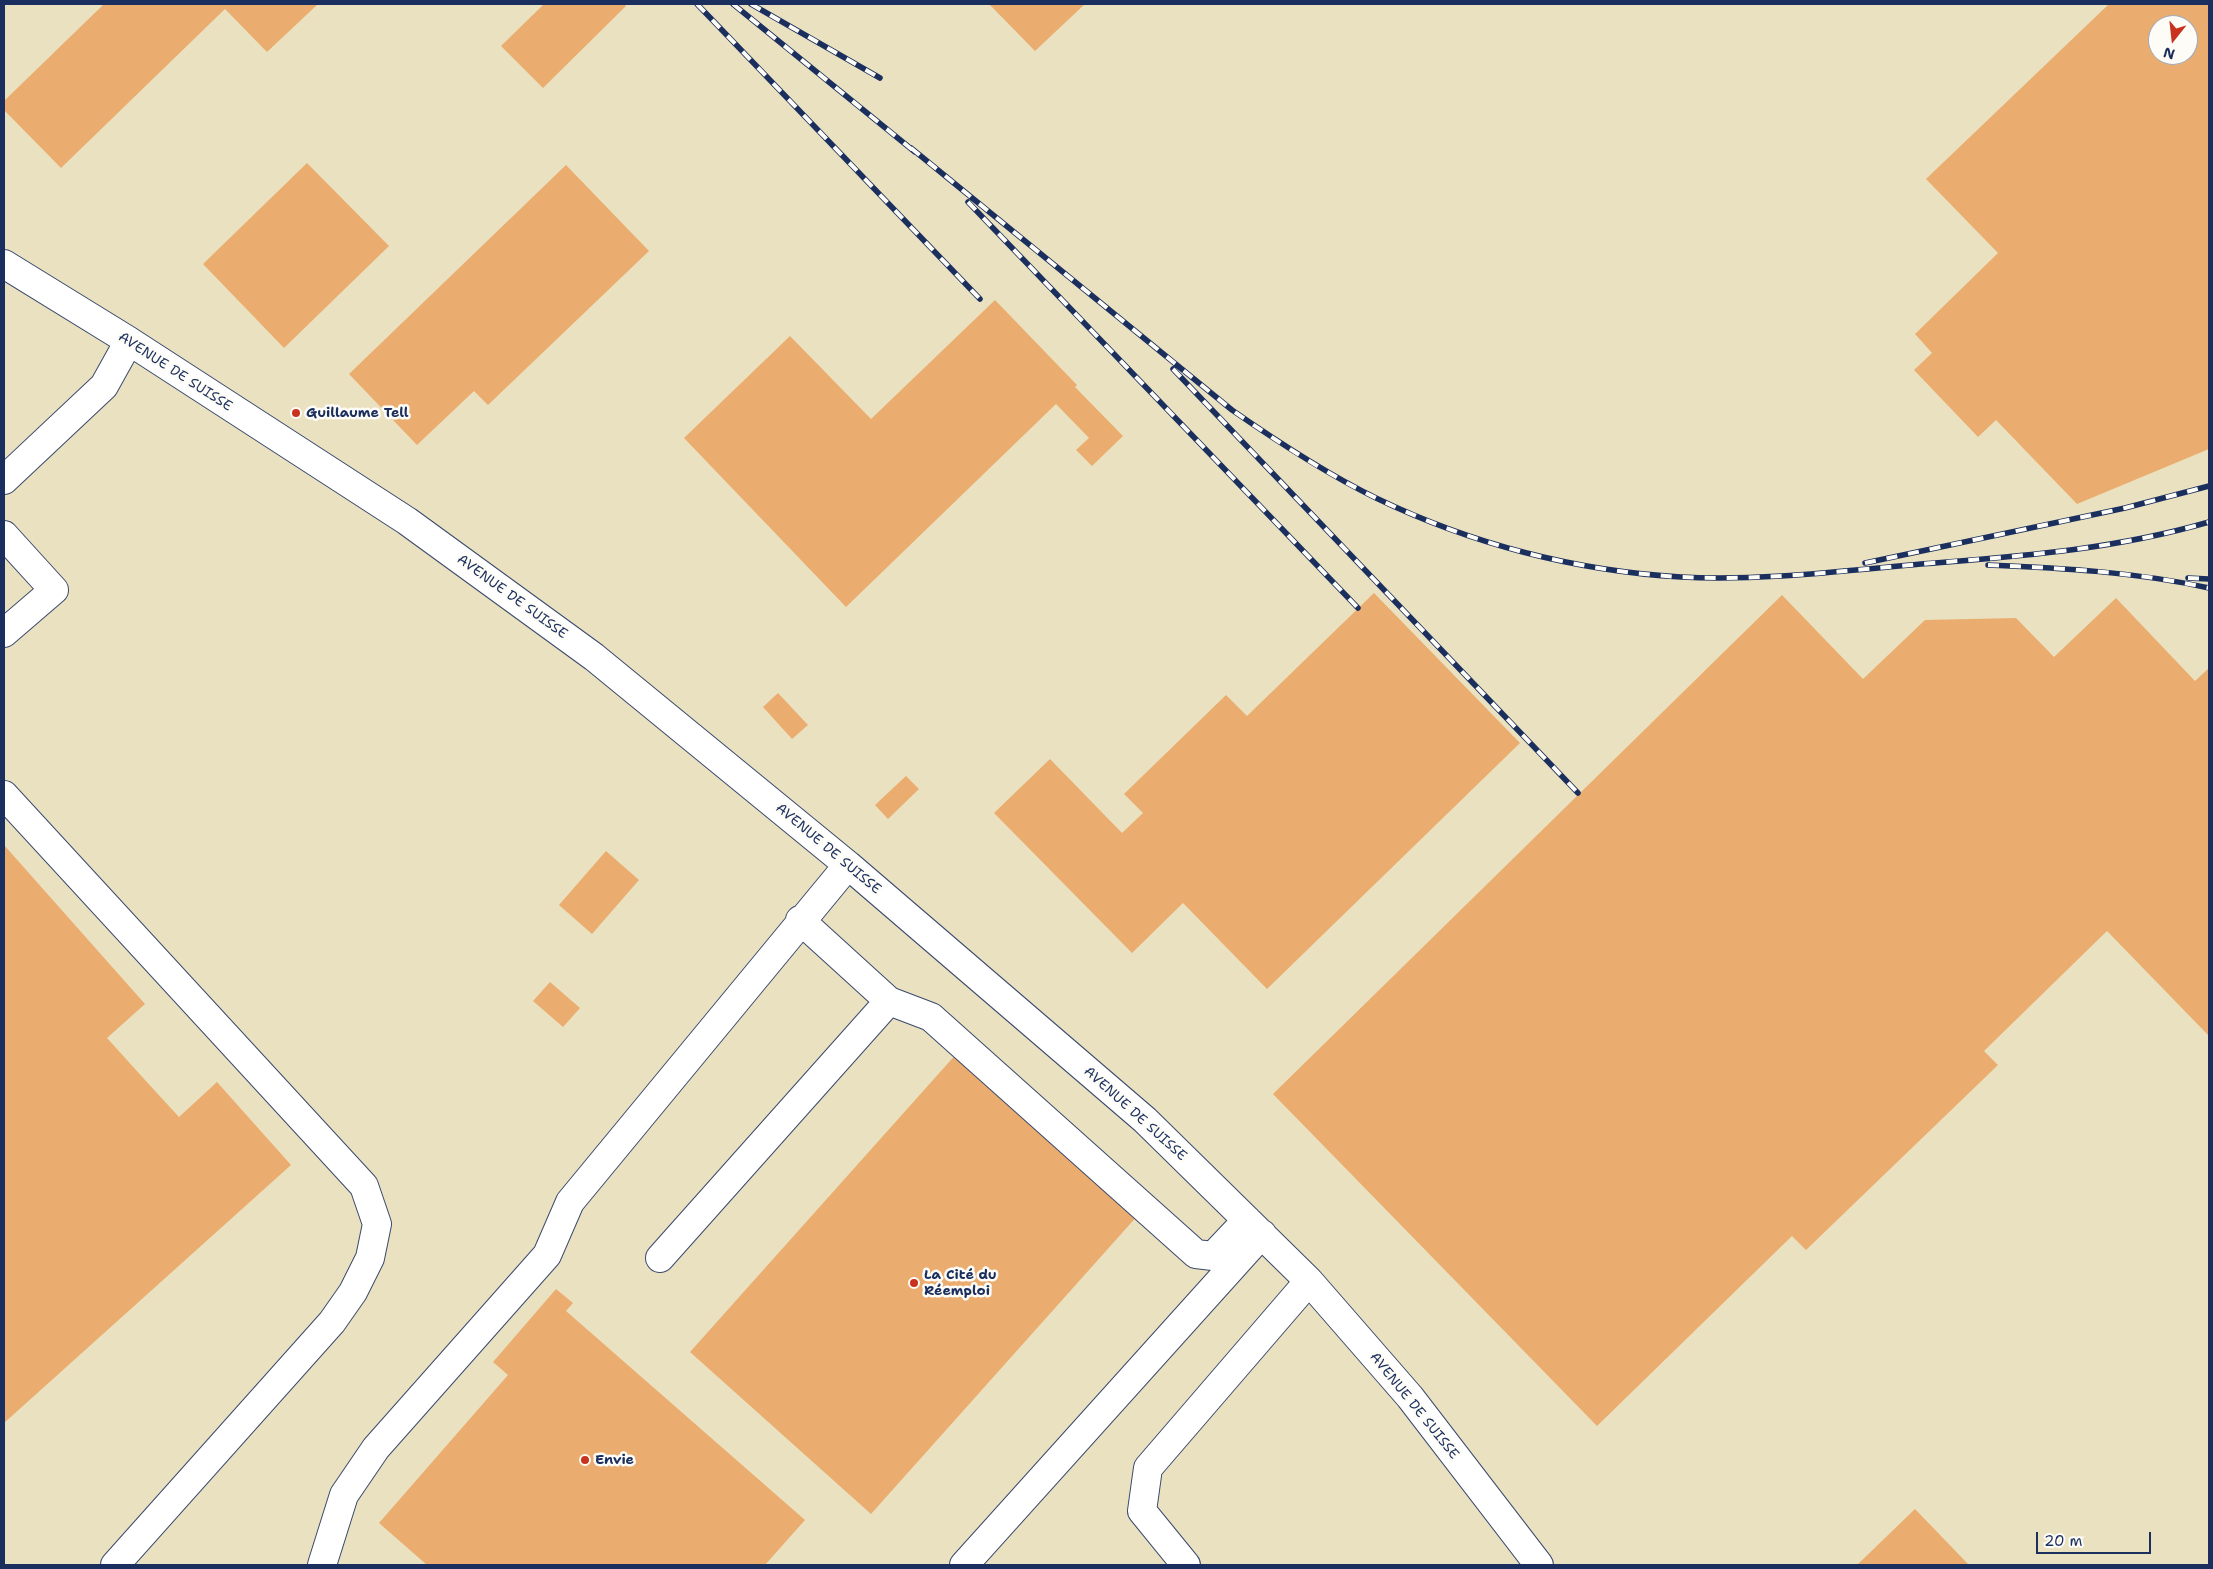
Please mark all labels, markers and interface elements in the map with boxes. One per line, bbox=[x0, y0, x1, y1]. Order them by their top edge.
north arrow bbox=[2148, 15, 2198, 65]
text: N bbox=[2161, 43, 2177, 64]
street label: AVENUE DE SUISSE bbox=[115, 329, 235, 415]
place label: Guillaume Tell bbox=[306, 405, 409, 421]
marker: Guillaume Tell bbox=[290, 407, 302, 419]
street label: AVENUE DE SUISSE bbox=[453, 551, 571, 643]
street label: AVENUE DE SUISSE bbox=[772, 800, 884, 898]
street label: AVENUE DE SUISSE bbox=[1080, 1063, 1190, 1165]
place label: La Cité du Réemploi bbox=[924, 1267, 997, 1300]
marker: La Cité du Réemploi bbox=[908, 1277, 920, 1289]
street label: AVENUE DE SUISSE bbox=[1366, 1349, 1462, 1463]
place label: Envie bbox=[595, 1452, 634, 1468]
marker: Envie bbox=[579, 1454, 591, 1466]
scale bar bbox=[2038, 1522, 2153, 1554]
text: 20 m bbox=[2044, 1531, 2083, 1551]

